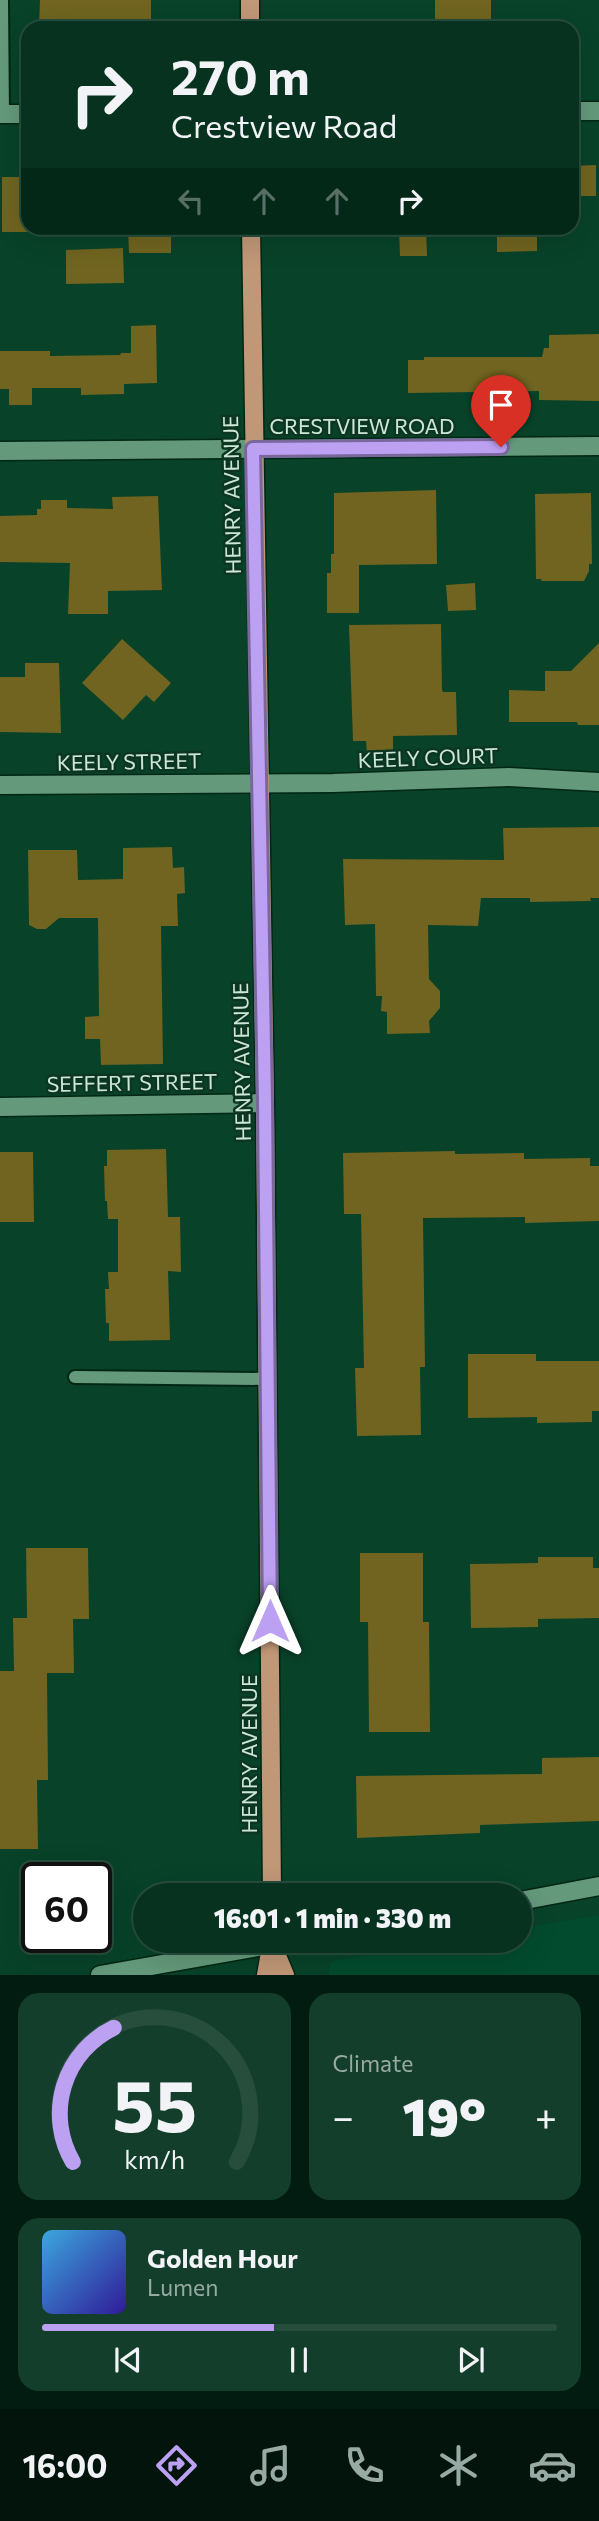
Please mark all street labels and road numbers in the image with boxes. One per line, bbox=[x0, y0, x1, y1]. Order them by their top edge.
street label: CRESTVIEW ROAD bbox=[270, 413, 454, 438]
street label: HENRY AVENUE bbox=[217, 415, 245, 575]
street label: KEELY COURT bbox=[357, 742, 499, 772]
street label: KEELY STREET bbox=[57, 747, 201, 775]
street label: HENRY AVENUE bbox=[227, 982, 255, 1142]
street label: SEFFERT STREET bbox=[47, 1068, 217, 1096]
street label: HENRY AVENUE bbox=[236, 1675, 261, 1833]

